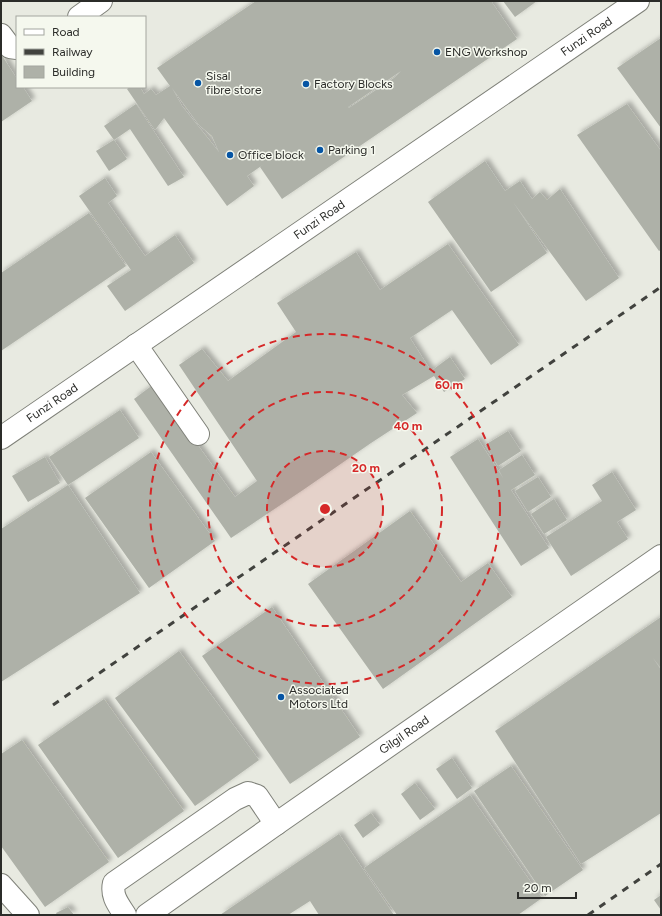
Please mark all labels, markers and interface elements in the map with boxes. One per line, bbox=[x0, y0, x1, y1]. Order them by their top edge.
street label: Funzi Road bbox=[558, 14, 615, 59]
legend bbox=[16, 16, 146, 88]
text: Road bbox=[52, 25, 80, 39]
text: Railway bbox=[52, 45, 93, 59]
place label: ENG Workshop bbox=[445, 45, 528, 59]
marker: ENG Workshop bbox=[432, 47, 442, 57]
text: Building bbox=[52, 65, 95, 79]
place label: Sisal fibre store bbox=[206, 69, 262, 97]
place label: Factory Blocks bbox=[314, 77, 393, 91]
marker: Sisal fibre store bbox=[193, 78, 203, 88]
marker: Factory Blocks bbox=[301, 79, 311, 89]
place label: Parking 1 bbox=[328, 143, 375, 157]
marker: Parking 1 bbox=[315, 145, 325, 155]
place label: Office block bbox=[238, 148, 304, 162]
marker: Office block bbox=[225, 150, 235, 160]
street label: Funzi Road bbox=[291, 197, 348, 242]
text: 60 m bbox=[435, 378, 463, 392]
street label: Funzi Road bbox=[24, 380, 80, 425]
text: 40 m bbox=[394, 419, 422, 433]
text: 20 m bbox=[352, 461, 380, 475]
centre of rings bbox=[318, 502, 332, 516]
place label: Associated Motors Ltd bbox=[289, 683, 349, 711]
marker: Associated Motors Ltd bbox=[276, 692, 286, 702]
street label: Gilgil Road bbox=[376, 713, 432, 757]
scale bar bbox=[518, 874, 576, 900]
text: 20 m bbox=[524, 881, 552, 895]

